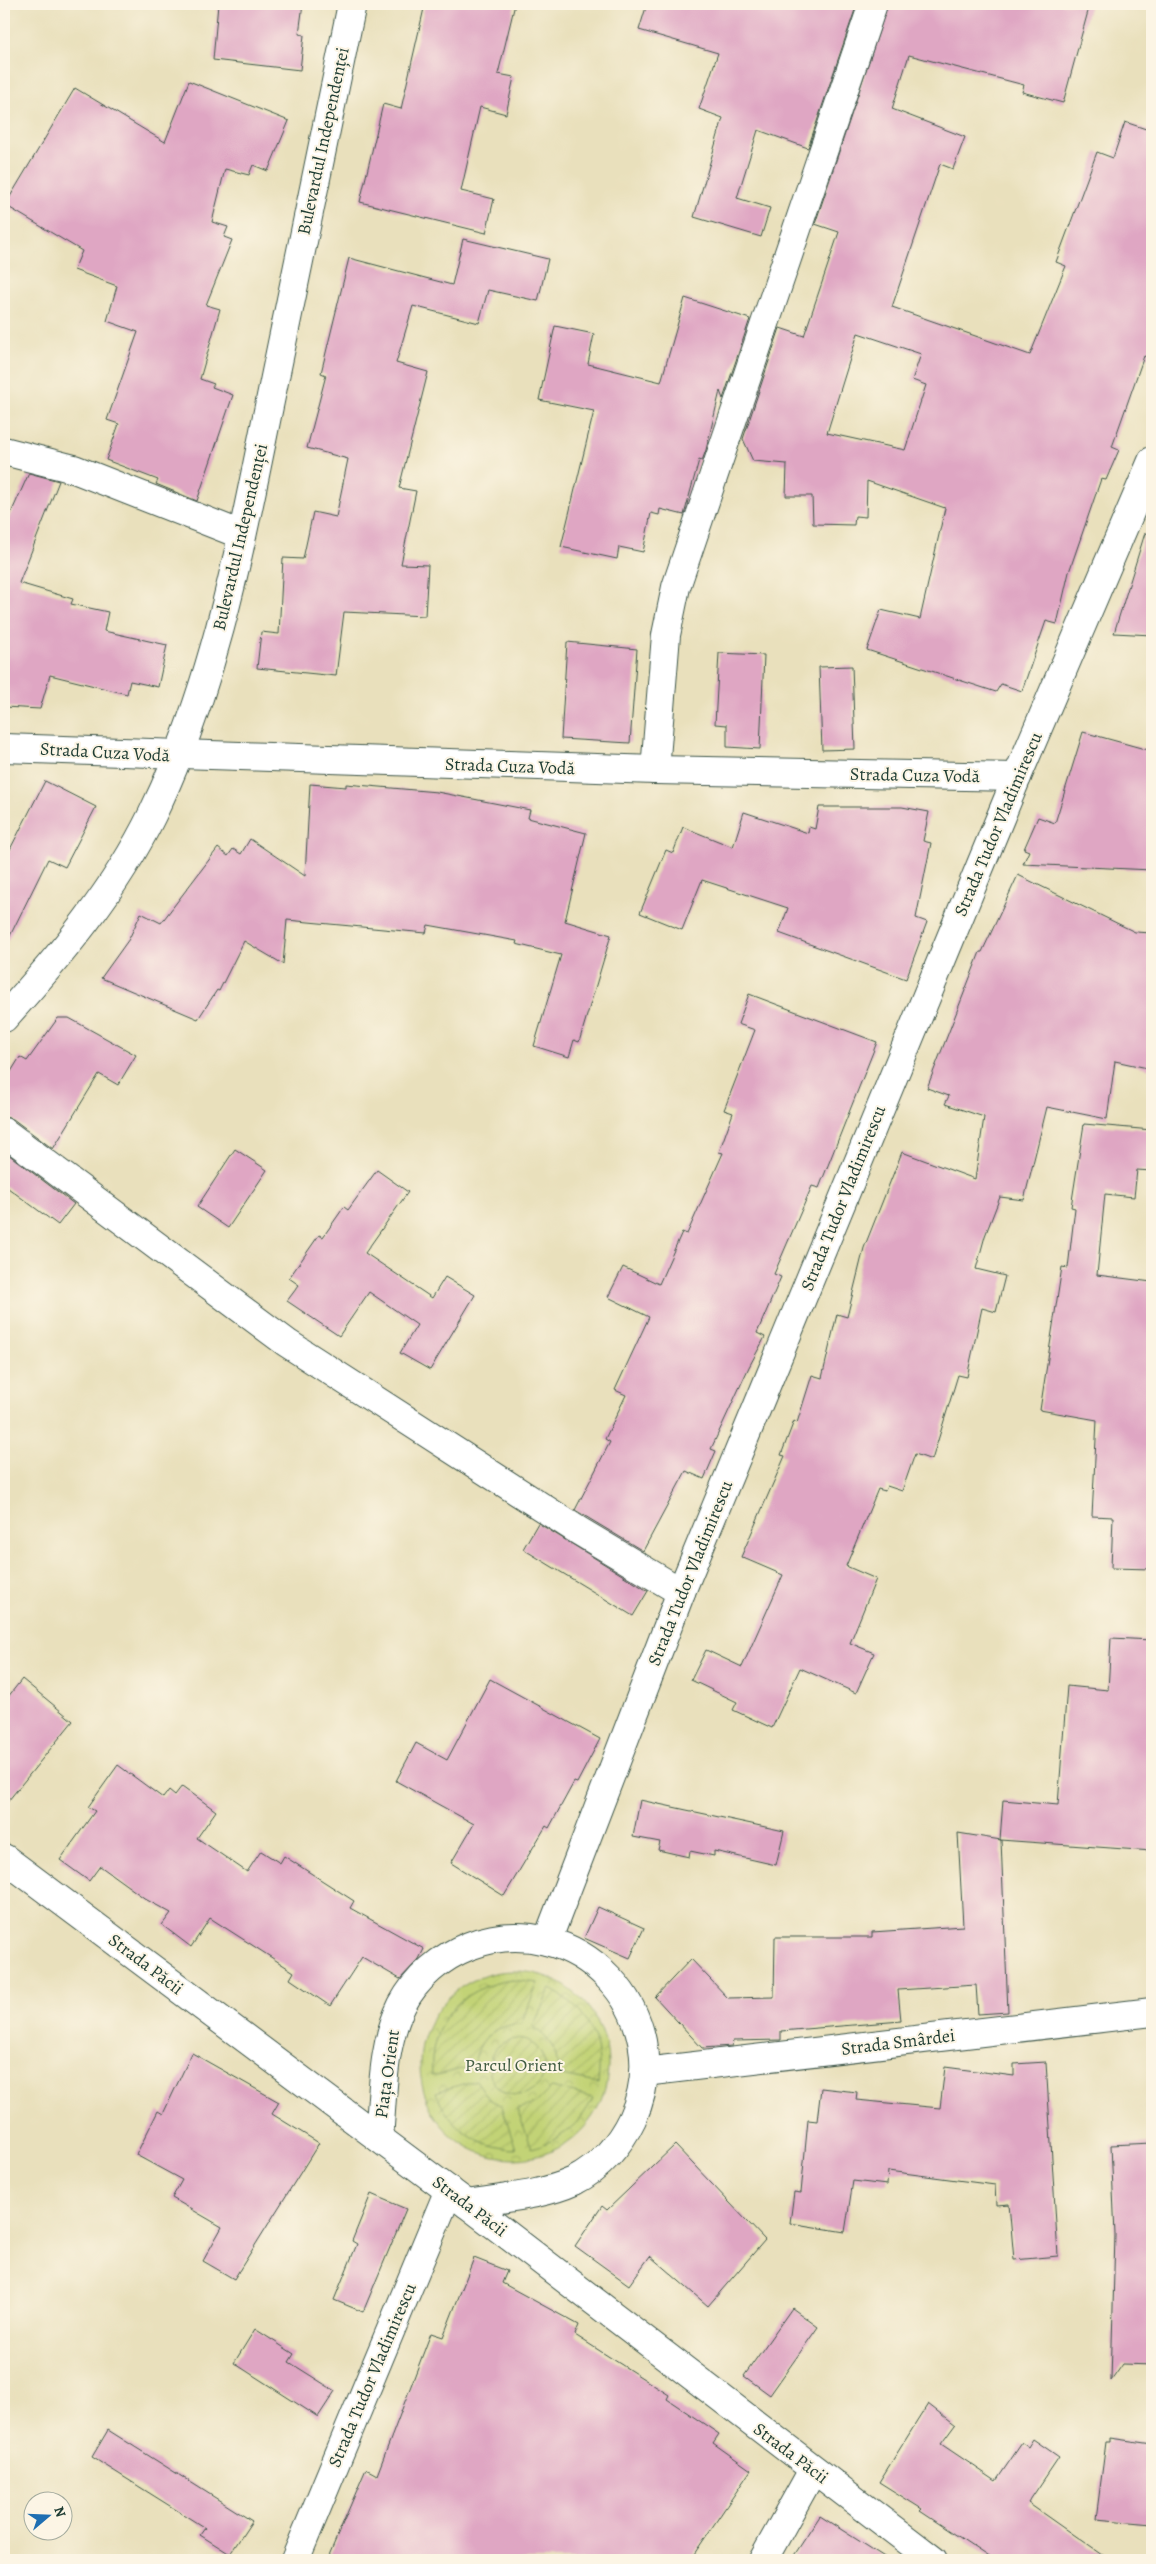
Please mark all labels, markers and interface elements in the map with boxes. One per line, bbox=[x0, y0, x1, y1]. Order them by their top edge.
street label: Bulevardul Independenței bbox=[291, 45, 355, 237]
street label: Bulevardul Independenței bbox=[207, 441, 273, 633]
street label: Strada Tudor Vladimirescu bbox=[948, 728, 1048, 920]
street label: Strada Cuza Vodă bbox=[39, 737, 171, 767]
street label: Strada Cuza Vodă bbox=[445, 752, 576, 780]
street label: Strada Cuza Vodă bbox=[850, 762, 981, 788]
street label: Strada Tudor Vladimirescu bbox=[795, 1101, 891, 1294]
street label: Strada Tudor Vladimirescu bbox=[642, 1476, 738, 1669]
street label: Strada Păcii bbox=[104, 1928, 188, 2000]
street label: Strada Smârdei bbox=[840, 2023, 956, 2061]
street label: Piața Orient bbox=[369, 2028, 405, 2120]
park label: Parcul Orient bbox=[465, 2053, 563, 2077]
street label: Strada Păcii bbox=[428, 2170, 512, 2242]
street label: Strada Tudor Vladimirescu bbox=[322, 2279, 422, 2471]
street label: Strada Păcii bbox=[749, 2417, 833, 2489]
north arrow bbox=[22, 2492, 72, 2542]
text: N bbox=[49, 2504, 70, 2520]

